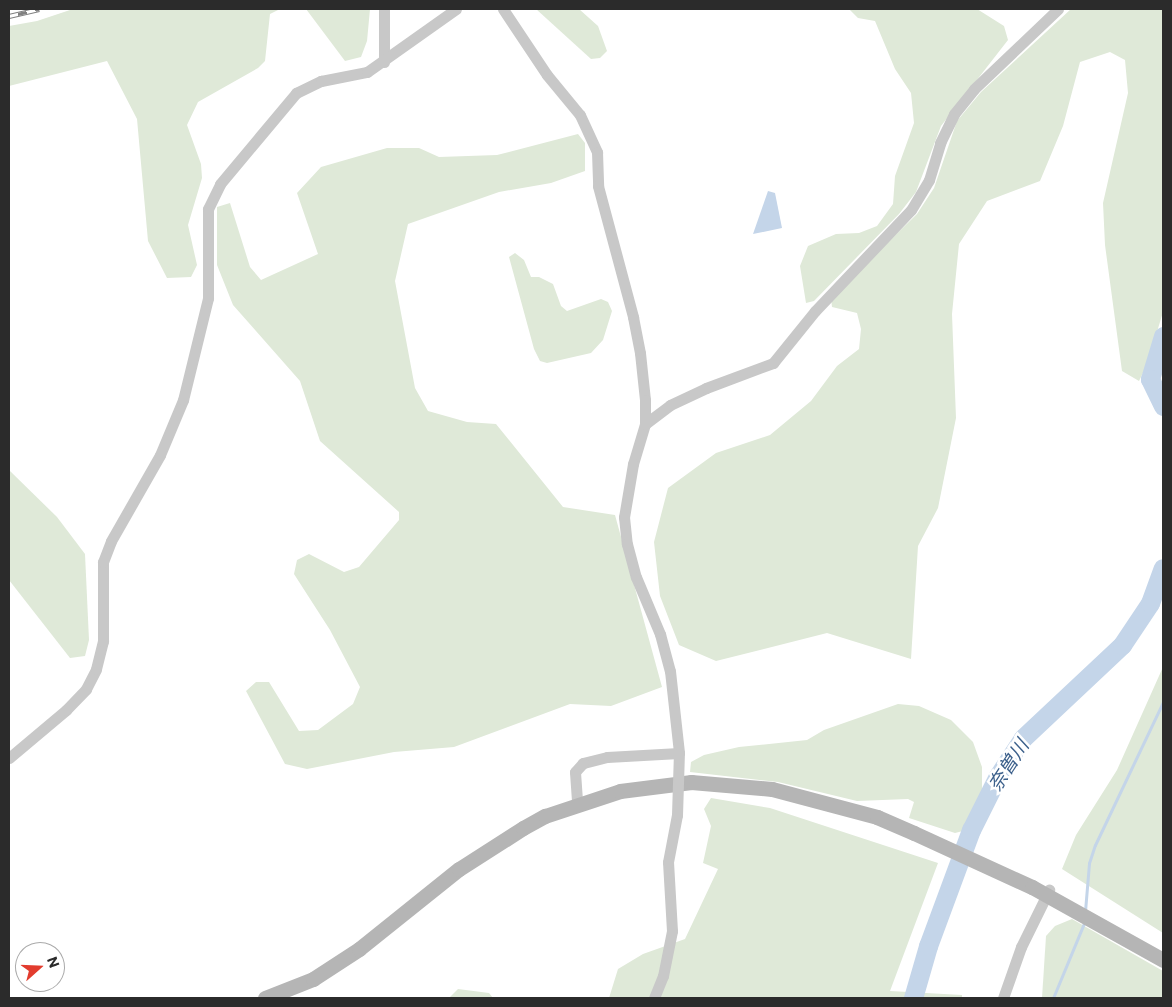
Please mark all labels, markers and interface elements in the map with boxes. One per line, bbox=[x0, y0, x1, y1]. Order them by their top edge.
water label: 奈曽川 bbox=[983, 735, 1033, 795]
north arrow bbox=[15, 942, 65, 992]
text: N bbox=[44, 954, 63, 970]

